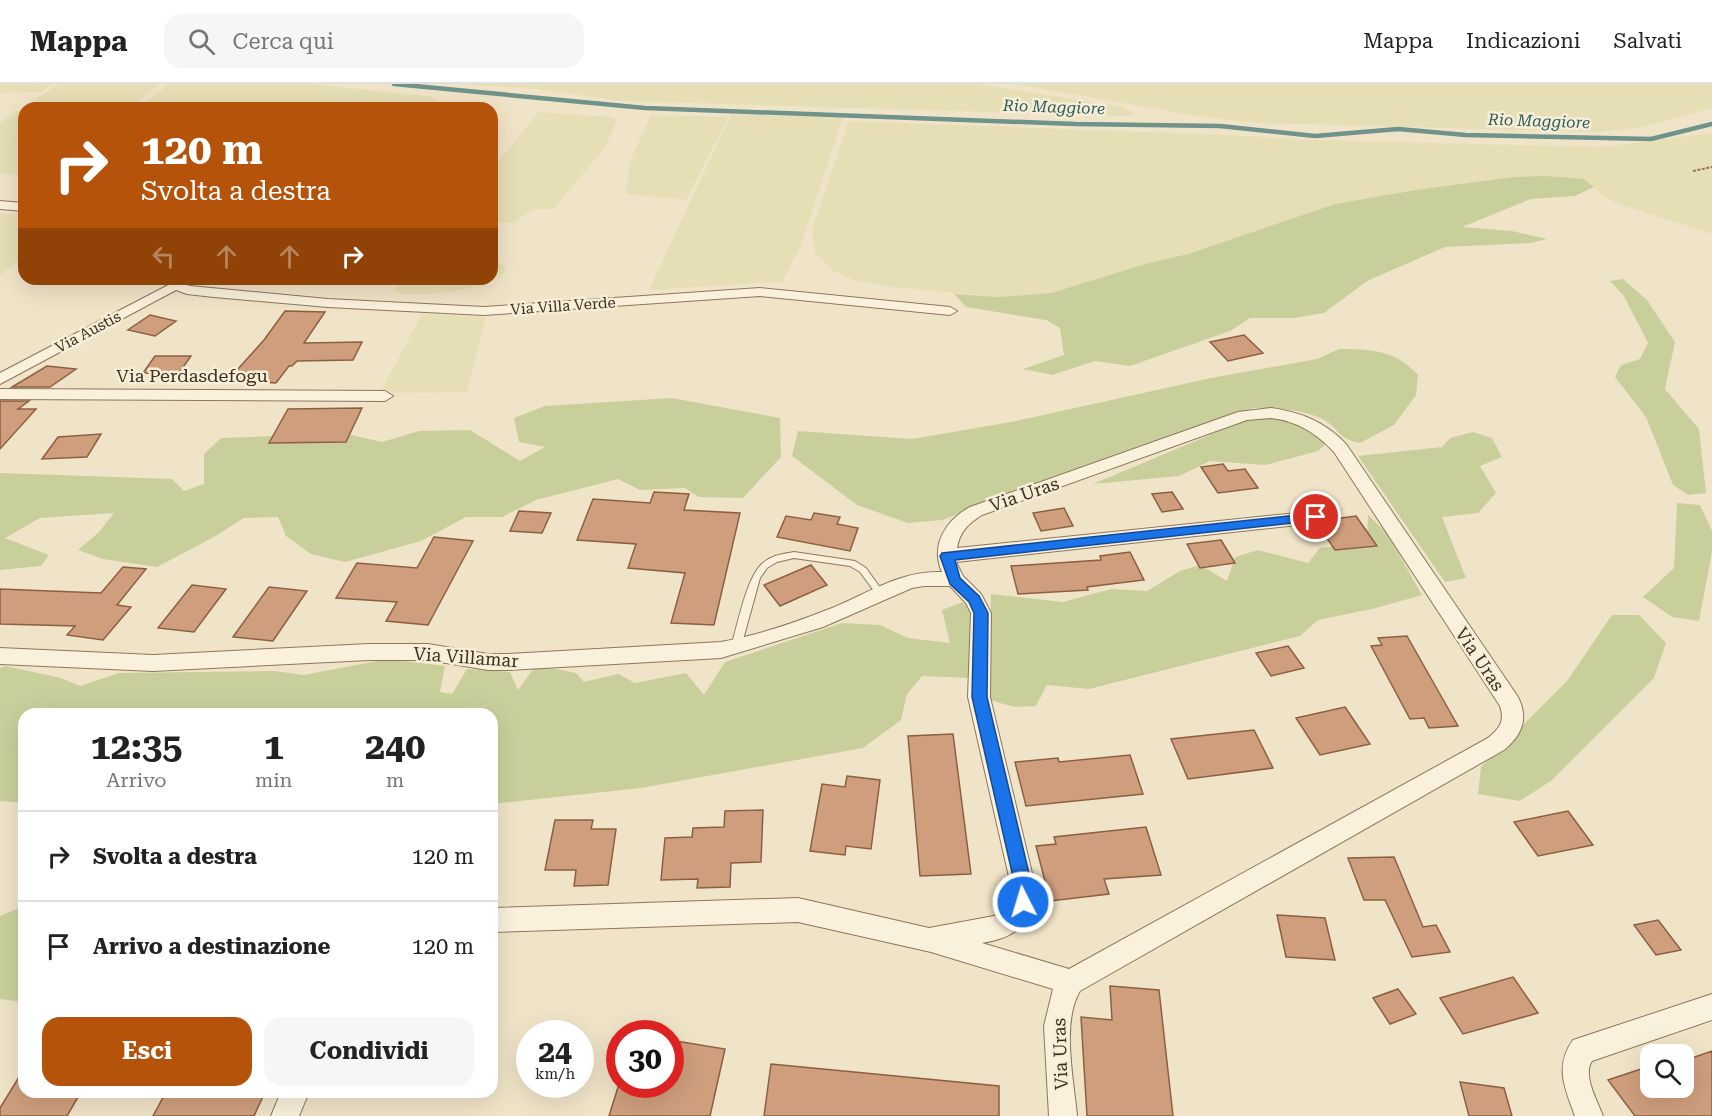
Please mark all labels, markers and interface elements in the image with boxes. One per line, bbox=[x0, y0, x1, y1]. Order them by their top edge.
search box bbox=[164, 14, 584, 68]
text: Mappa bbox=[30, 25, 128, 58]
icon: search bbox=[185, 25, 218, 58]
text: Cerca qui bbox=[233, 29, 334, 54]
text: Mappa bbox=[1363, 29, 1433, 53]
text: Indicazioni bbox=[1466, 29, 1580, 53]
text: Salvati bbox=[1613, 29, 1682, 53]
water label: Rio Maggiore bbox=[1002, 96, 1105, 118]
water label: Rio Maggiore bbox=[1487, 110, 1590, 132]
text: 120 m bbox=[141, 125, 263, 174]
icon: right bbox=[42, 126, 120, 204]
text: Svolta a destra bbox=[141, 175, 331, 207]
icon: left bbox=[147, 240, 180, 273]
icon: ahead bbox=[210, 240, 243, 273]
icon: ahead bbox=[273, 240, 306, 273]
icon: right bbox=[336, 240, 369, 273]
street label: Via Villa Verde bbox=[510, 293, 616, 319]
street label: Via Austis bbox=[52, 307, 124, 357]
street label: Via Perdasdefogu bbox=[116, 365, 268, 386]
street label: Via Uras bbox=[986, 472, 1062, 516]
pin bbox=[1290, 491, 1341, 542]
icon: arrive bbox=[1299, 500, 1332, 533]
street label: Via Uras bbox=[1451, 623, 1509, 695]
street label: Via Villamar bbox=[413, 643, 519, 671]
text: 12:35 bbox=[91, 726, 182, 768]
text: 1 bbox=[264, 726, 284, 768]
text: 240 bbox=[365, 726, 425, 768]
text: Arrivo bbox=[106, 768, 167, 792]
text: min bbox=[255, 768, 292, 792]
text: m bbox=[386, 768, 404, 792]
icon: right bbox=[42, 840, 75, 873]
text: Svolta a destra bbox=[93, 844, 257, 869]
text: 120 m bbox=[411, 844, 474, 869]
position arrow bbox=[991, 870, 1055, 934]
icon: arrive bbox=[42, 930, 75, 963]
text: Arrivo a destinazione bbox=[93, 934, 330, 959]
text: 120 m bbox=[411, 934, 474, 959]
button: Esci bbox=[42, 1017, 252, 1086]
button: Condividi bbox=[264, 1017, 474, 1086]
street label: Via Uras bbox=[1048, 1018, 1072, 1090]
speed limit sign: 30 bbox=[606, 1020, 684, 1098]
text: 24 bbox=[538, 1034, 572, 1069]
map controls bbox=[1640, 1044, 1694, 1098]
button: search bbox=[1640, 1044, 1694, 1098]
text: km/h bbox=[535, 1065, 575, 1083]

